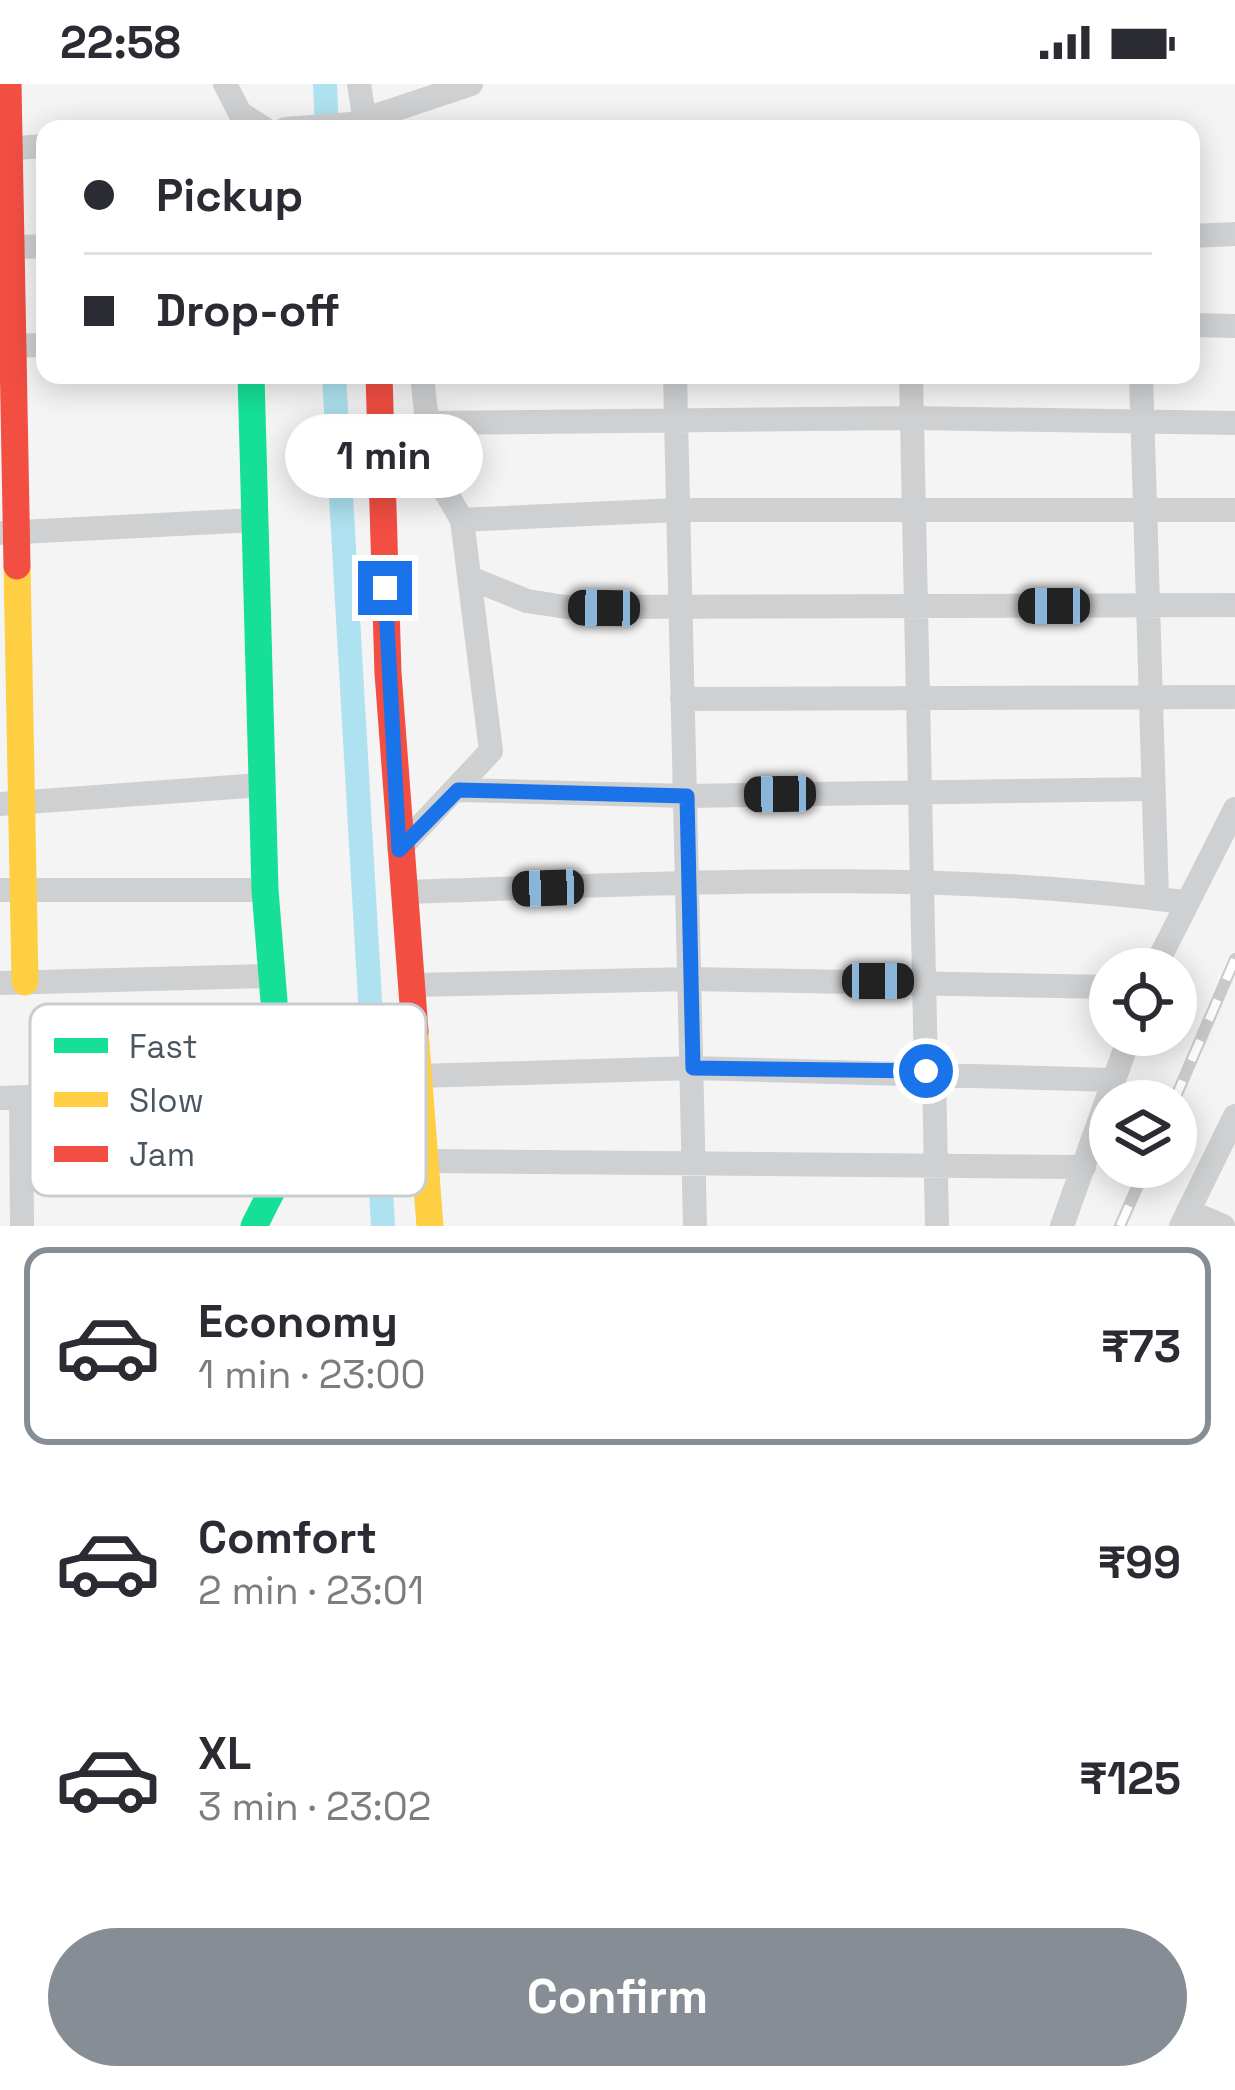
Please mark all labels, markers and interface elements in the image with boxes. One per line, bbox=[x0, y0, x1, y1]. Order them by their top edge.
text: 22:58 bbox=[60, 14, 181, 71]
text: Pickup bbox=[156, 167, 303, 224]
text: Drop-off bbox=[156, 282, 340, 339]
callout: 1 min bbox=[286, 414, 484, 498]
text: 1 min bbox=[336, 431, 432, 480]
route end bbox=[358, 561, 412, 615]
car bbox=[1018, 588, 1090, 624]
car bbox=[568, 589, 640, 627]
car bbox=[744, 775, 816, 813]
car bbox=[511, 869, 585, 907]
map controls bbox=[1089, 948, 1197, 1188]
button: locate bbox=[1089, 948, 1197, 1056]
car bbox=[842, 963, 914, 999]
legend bbox=[30, 1004, 426, 1196]
text: Fast bbox=[129, 1026, 198, 1068]
route start bbox=[899, 1044, 953, 1098]
text: Slow bbox=[129, 1080, 204, 1122]
button: layers bbox=[1089, 1080, 1197, 1188]
text: Jam bbox=[129, 1134, 195, 1176]
icon: car bbox=[54, 1292, 162, 1400]
text: Economy bbox=[198, 1293, 398, 1350]
text: ₹73 bbox=[1101, 1318, 1181, 1375]
text: 1 min · 23:00 bbox=[198, 1350, 425, 1399]
icon: car bbox=[54, 1508, 162, 1616]
text: Comfort bbox=[198, 1509, 377, 1566]
text: ₹99 bbox=[1097, 1534, 1181, 1591]
text: 2 min · 23:01 bbox=[198, 1566, 424, 1615]
icon: car bbox=[54, 1724, 162, 1832]
text: XL bbox=[198, 1725, 251, 1782]
text: ₹125 bbox=[1079, 1750, 1181, 1807]
text: 3 min · 23:02 bbox=[198, 1782, 431, 1831]
button: Confirm bbox=[48, 1928, 1187, 2066]

